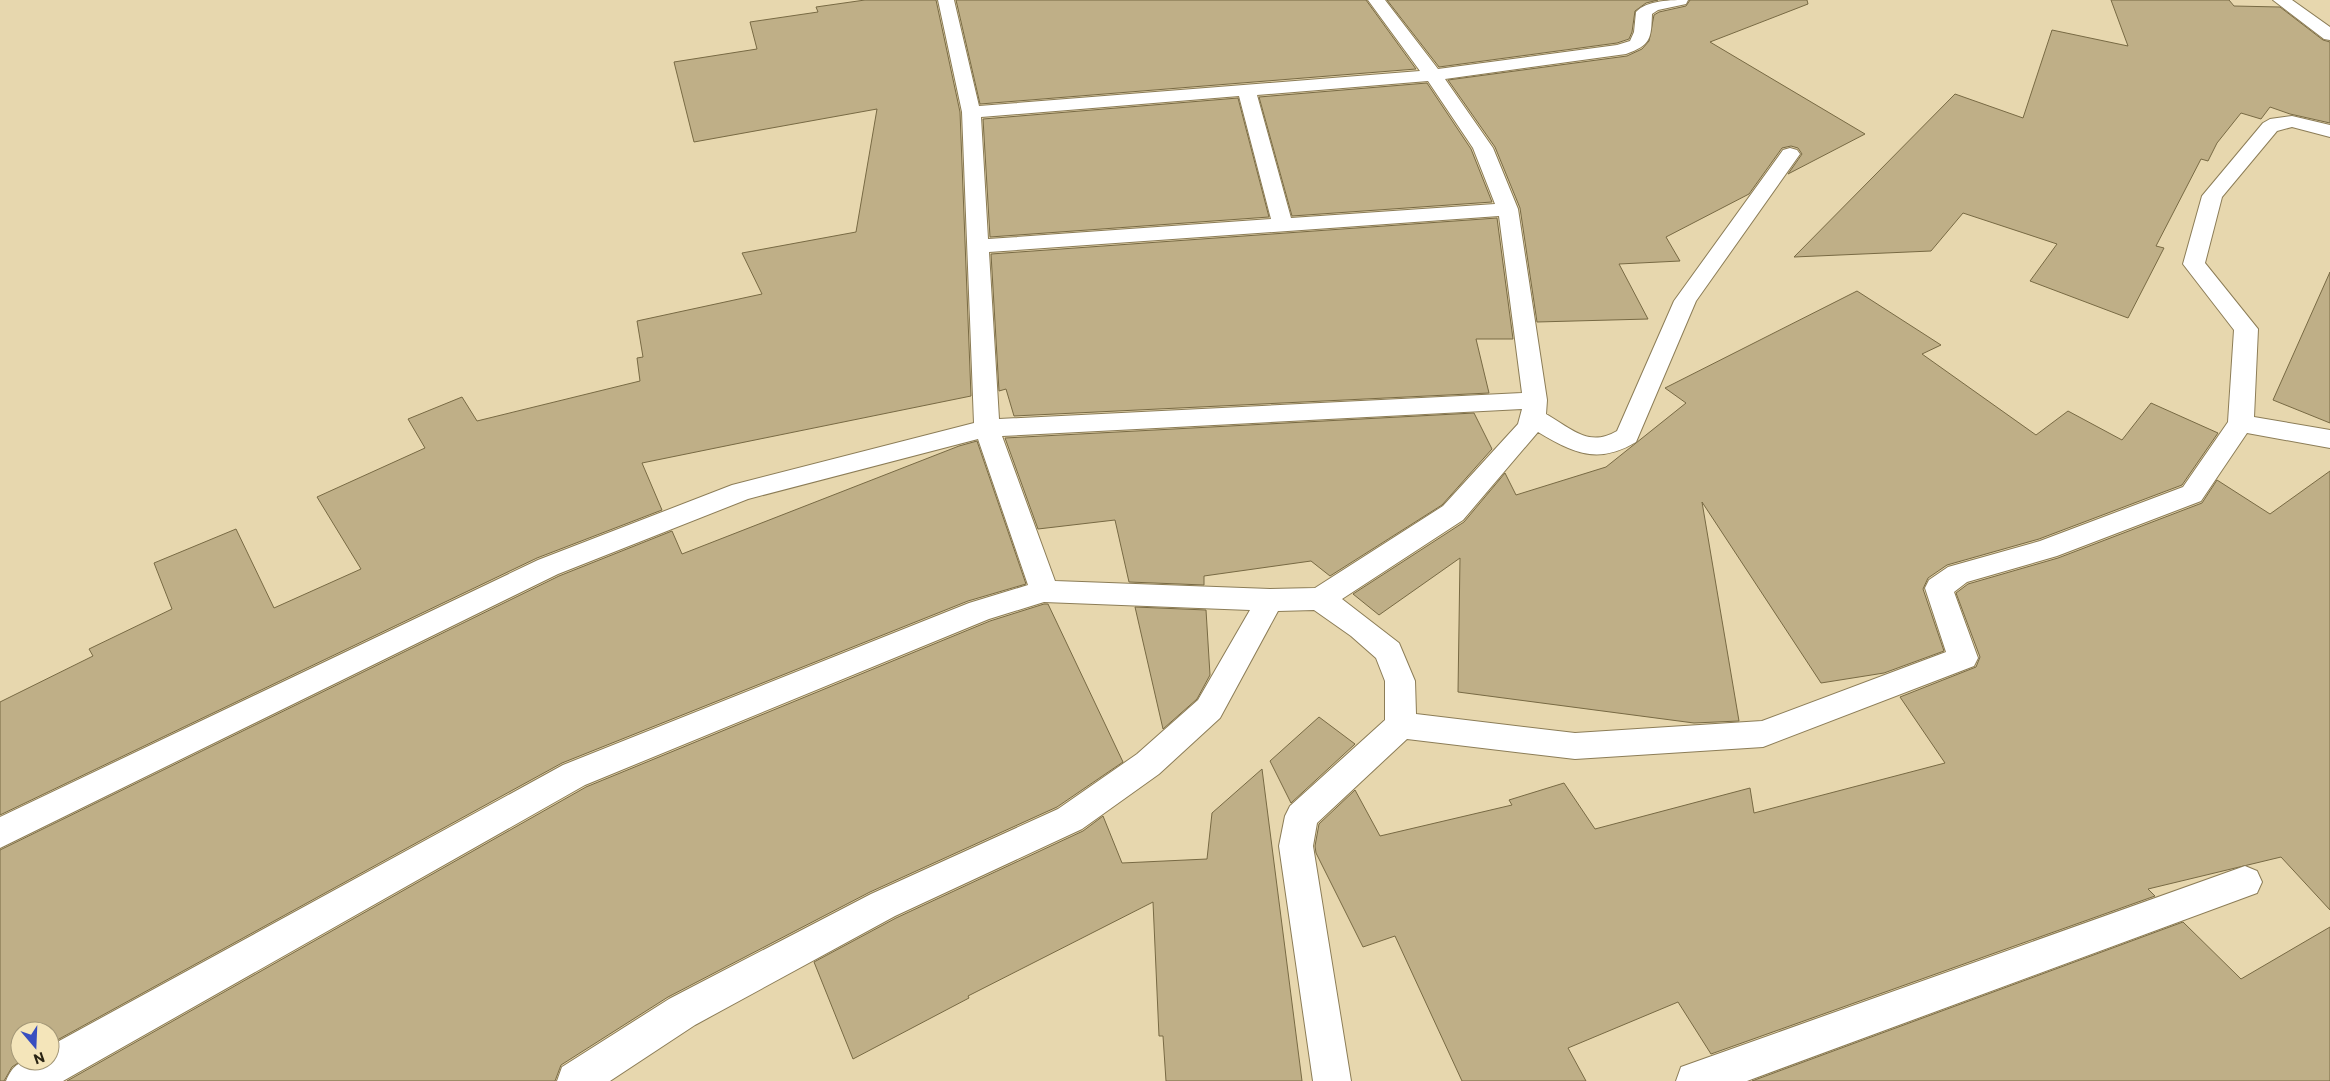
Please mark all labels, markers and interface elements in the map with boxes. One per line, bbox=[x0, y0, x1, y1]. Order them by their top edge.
north arrow bbox=[10, 1021, 60, 1071]
text: N bbox=[32, 1049, 47, 1069]

